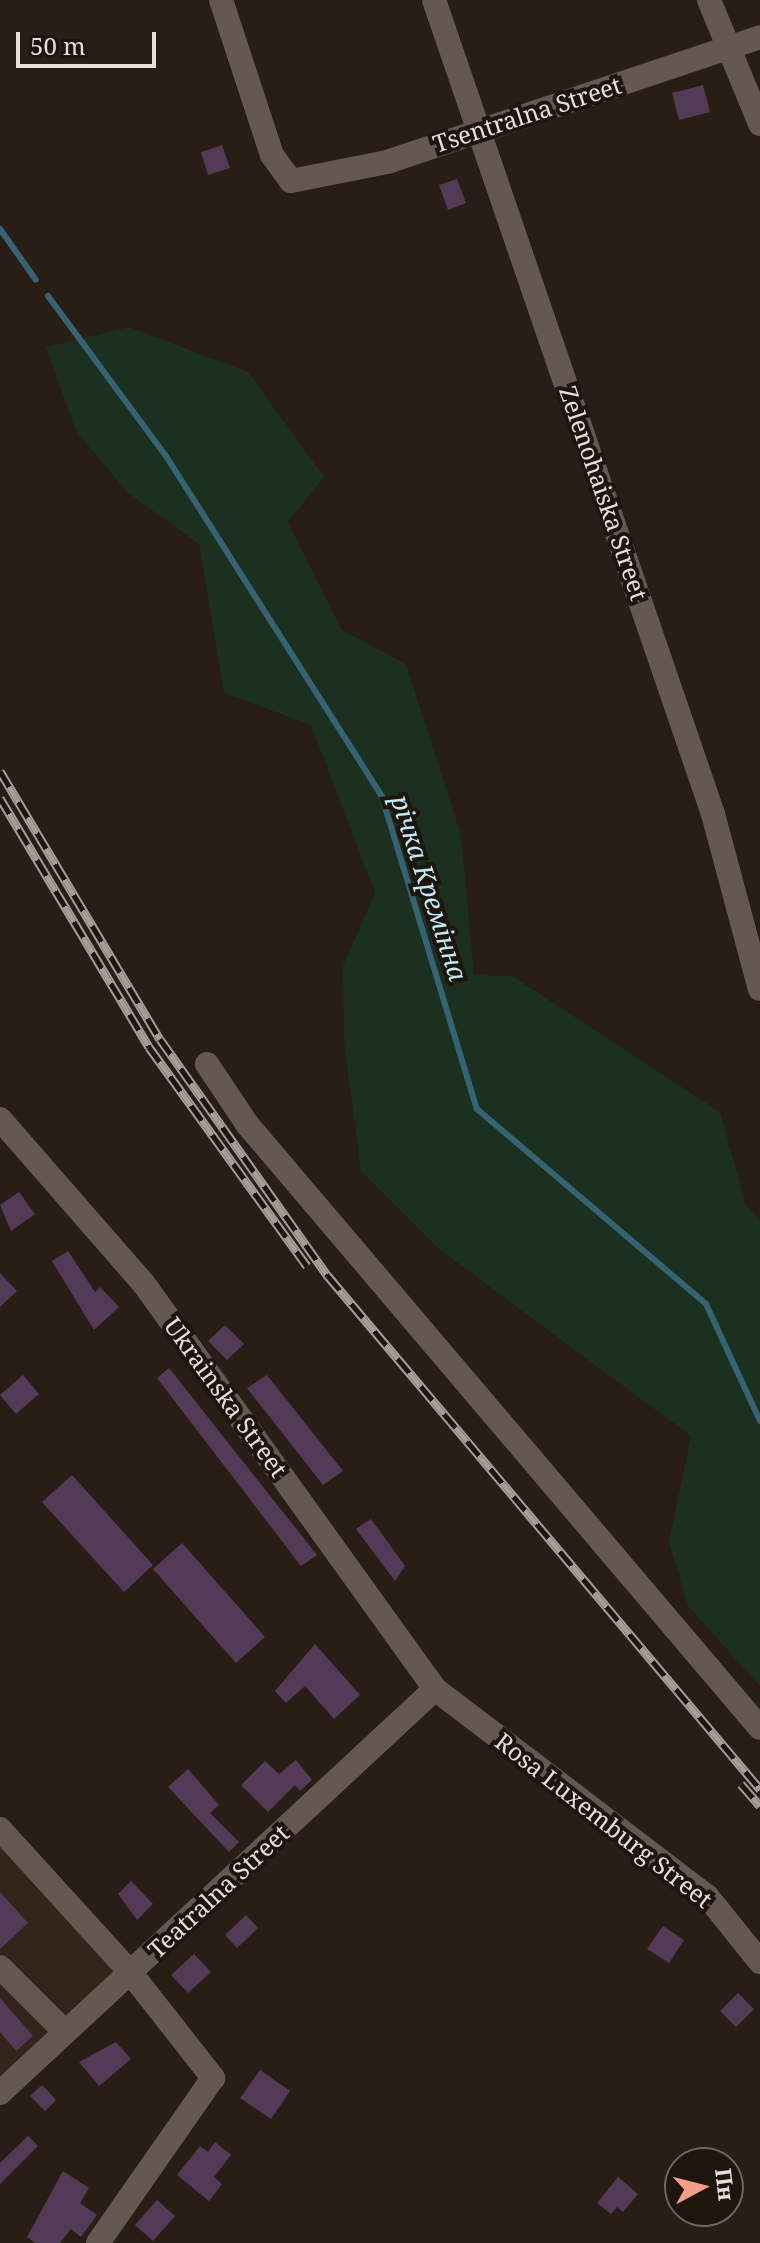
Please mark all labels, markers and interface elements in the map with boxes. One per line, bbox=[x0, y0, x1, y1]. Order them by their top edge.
scale bar bbox=[20, 16, 160, 66]
text: 50 m bbox=[30, 29, 86, 62]
street label: Tsentralna Street bbox=[429, 70, 625, 158]
street label: Zelenohaiska Street bbox=[554, 382, 654, 604]
water label: річка Кремінна bbox=[384, 791, 474, 985]
street label: Ukrainska Street bbox=[158, 1312, 294, 1482]
street label: Rosa Luxemburg Street bbox=[490, 1726, 718, 1914]
street label: Teatralna Street bbox=[142, 1818, 294, 1964]
north arrow bbox=[664, 2147, 744, 2227]
text: Пн bbox=[709, 2166, 743, 2202]

